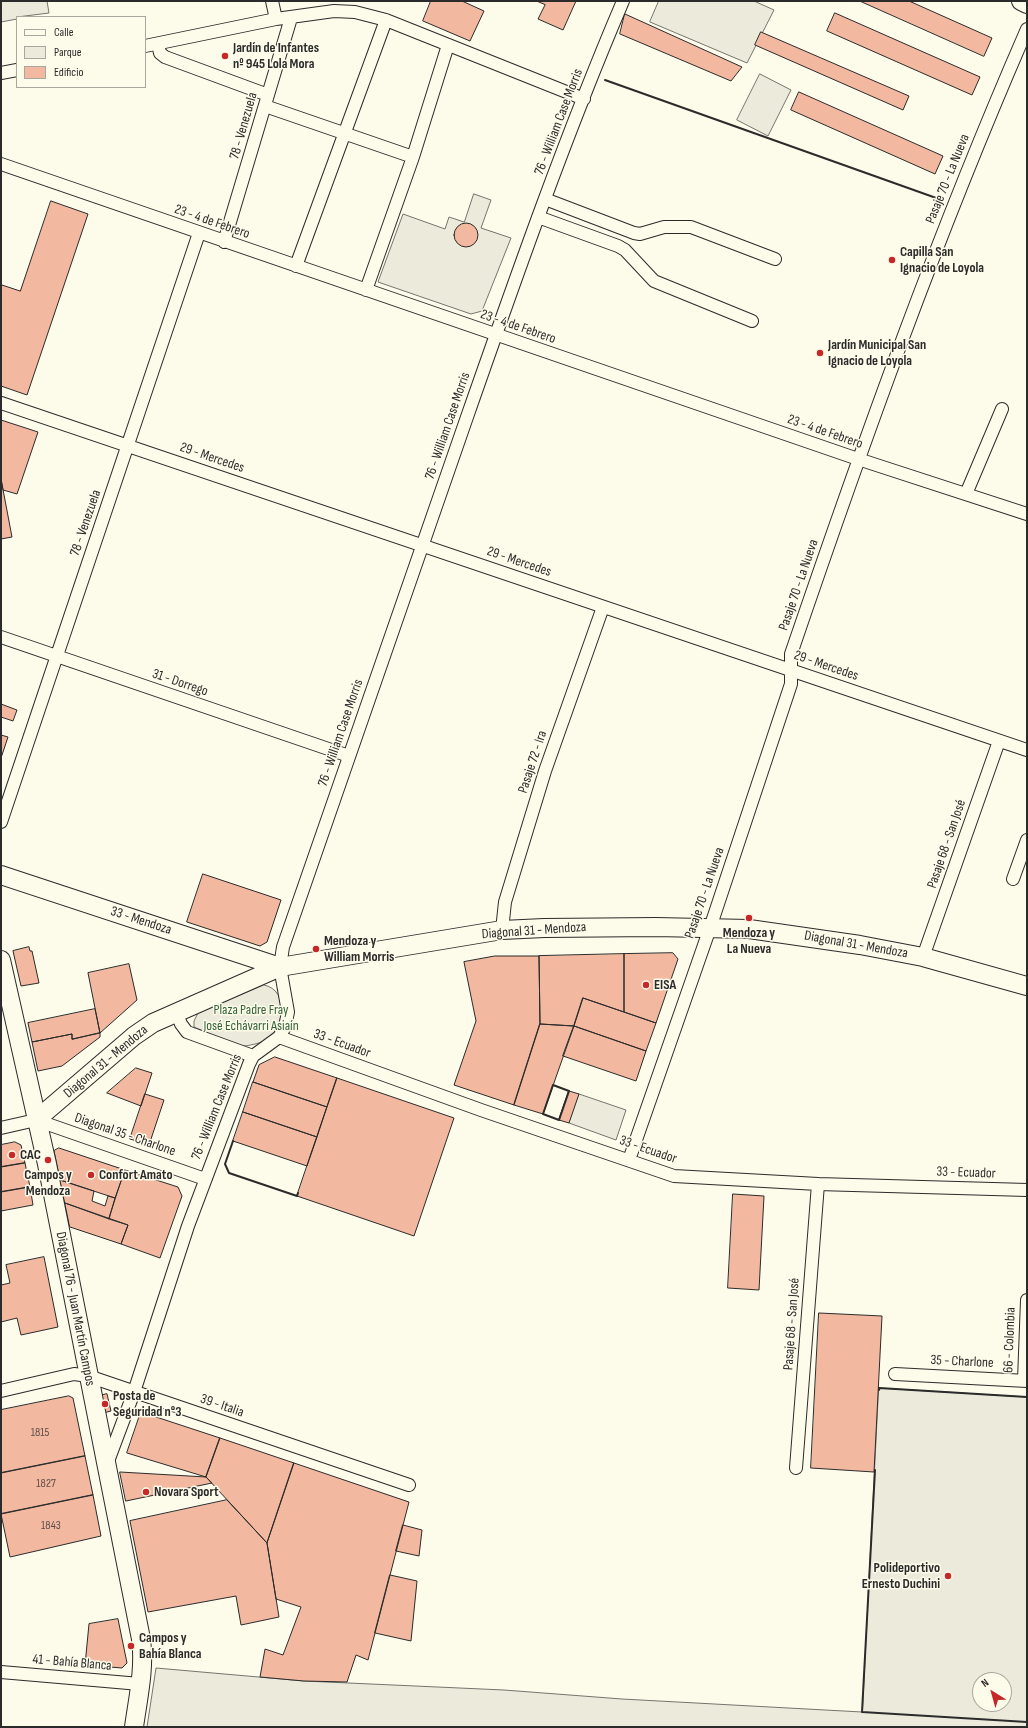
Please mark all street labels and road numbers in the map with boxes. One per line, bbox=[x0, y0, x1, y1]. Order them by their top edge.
street label: 76 - William Case Morris bbox=[531, 67, 587, 177]
street label: 78 - Venezuela bbox=[226, 91, 262, 161]
street label: Pasaje 70 - La Nueva bbox=[922, 132, 974, 226]
street label: 23 - 4 de Febrero bbox=[172, 201, 252, 243]
street label: 23 - 4 de Febrero bbox=[478, 306, 558, 348]
street label: 76 - William Case Morris bbox=[422, 370, 474, 482]
street label: 23 - 4 de Febrero bbox=[785, 411, 865, 453]
street label: 29 - Mercedes bbox=[178, 439, 246, 477]
street label: 78 - Venezuela bbox=[67, 488, 105, 558]
street label: Pasaje 70 - La Nueva bbox=[776, 537, 822, 633]
street label: 29 - Mercedes bbox=[485, 543, 553, 581]
street label: 29 - Mercedes bbox=[792, 647, 860, 685]
street label: 31 - Dorrego bbox=[150, 666, 210, 700]
street label: 76 - William Case Morris bbox=[315, 677, 367, 789]
street label: Pasaje 72 - Ira bbox=[515, 729, 551, 795]
street label: Pasaje 68 - San José bbox=[924, 797, 970, 891]
street label: Pasaje 70 - La Nueva bbox=[682, 845, 728, 941]
street label: 33 - Mendoza bbox=[108, 903, 174, 939]
street label: Diagonal 31 - Mendoza bbox=[481, 919, 587, 943]
street label: Diagonal 31 - Mendoza bbox=[803, 928, 909, 962]
street label: Diagonal 31 - Mendoza bbox=[61, 1022, 151, 1102]
street label: 33 - Ecuador bbox=[311, 1026, 373, 1062]
street label: 76 - William Case Morris bbox=[188, 1052, 246, 1162]
street label: Diagonal 35 - Charlone bbox=[72, 1110, 178, 1160]
street label: 33 - Ecuador bbox=[617, 1132, 679, 1168]
street label: 33 - Ecuador bbox=[936, 1164, 996, 1182]
street label: Diagonal 76 - Juan Martín Campos bbox=[52, 1231, 98, 1387]
street label: Pasaje 68 - San José bbox=[780, 1277, 804, 1371]
street label: 66 - Colombia bbox=[1000, 1307, 1020, 1373]
street label: 35 - Charlone bbox=[930, 1352, 994, 1372]
street label: 39 - Italia bbox=[198, 1391, 246, 1421]
street label: 41 - Bahía Blanca bbox=[32, 1651, 112, 1675]

